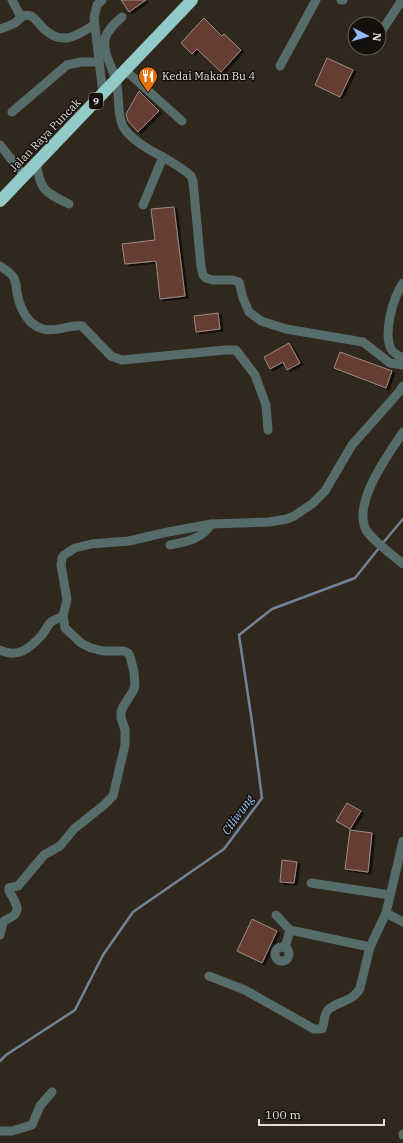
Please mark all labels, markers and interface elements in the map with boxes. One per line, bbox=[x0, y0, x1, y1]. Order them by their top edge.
north arrow bbox=[347, 16, 387, 56]
text: N bbox=[369, 32, 384, 42]
restaurant icon: Kedai Makan Bu 4 bbox=[137, 65, 159, 93]
place label: Kedai Makan Bu 4 bbox=[162, 69, 255, 83]
road number: 9 bbox=[89, 93, 103, 109]
street label: Jalan Raya Puncak bbox=[7, 95, 84, 174]
water label: Ciliwung bbox=[218, 792, 257, 837]
scale bar bbox=[259, 1101, 384, 1127]
text: 100 m bbox=[265, 1107, 301, 1122]

